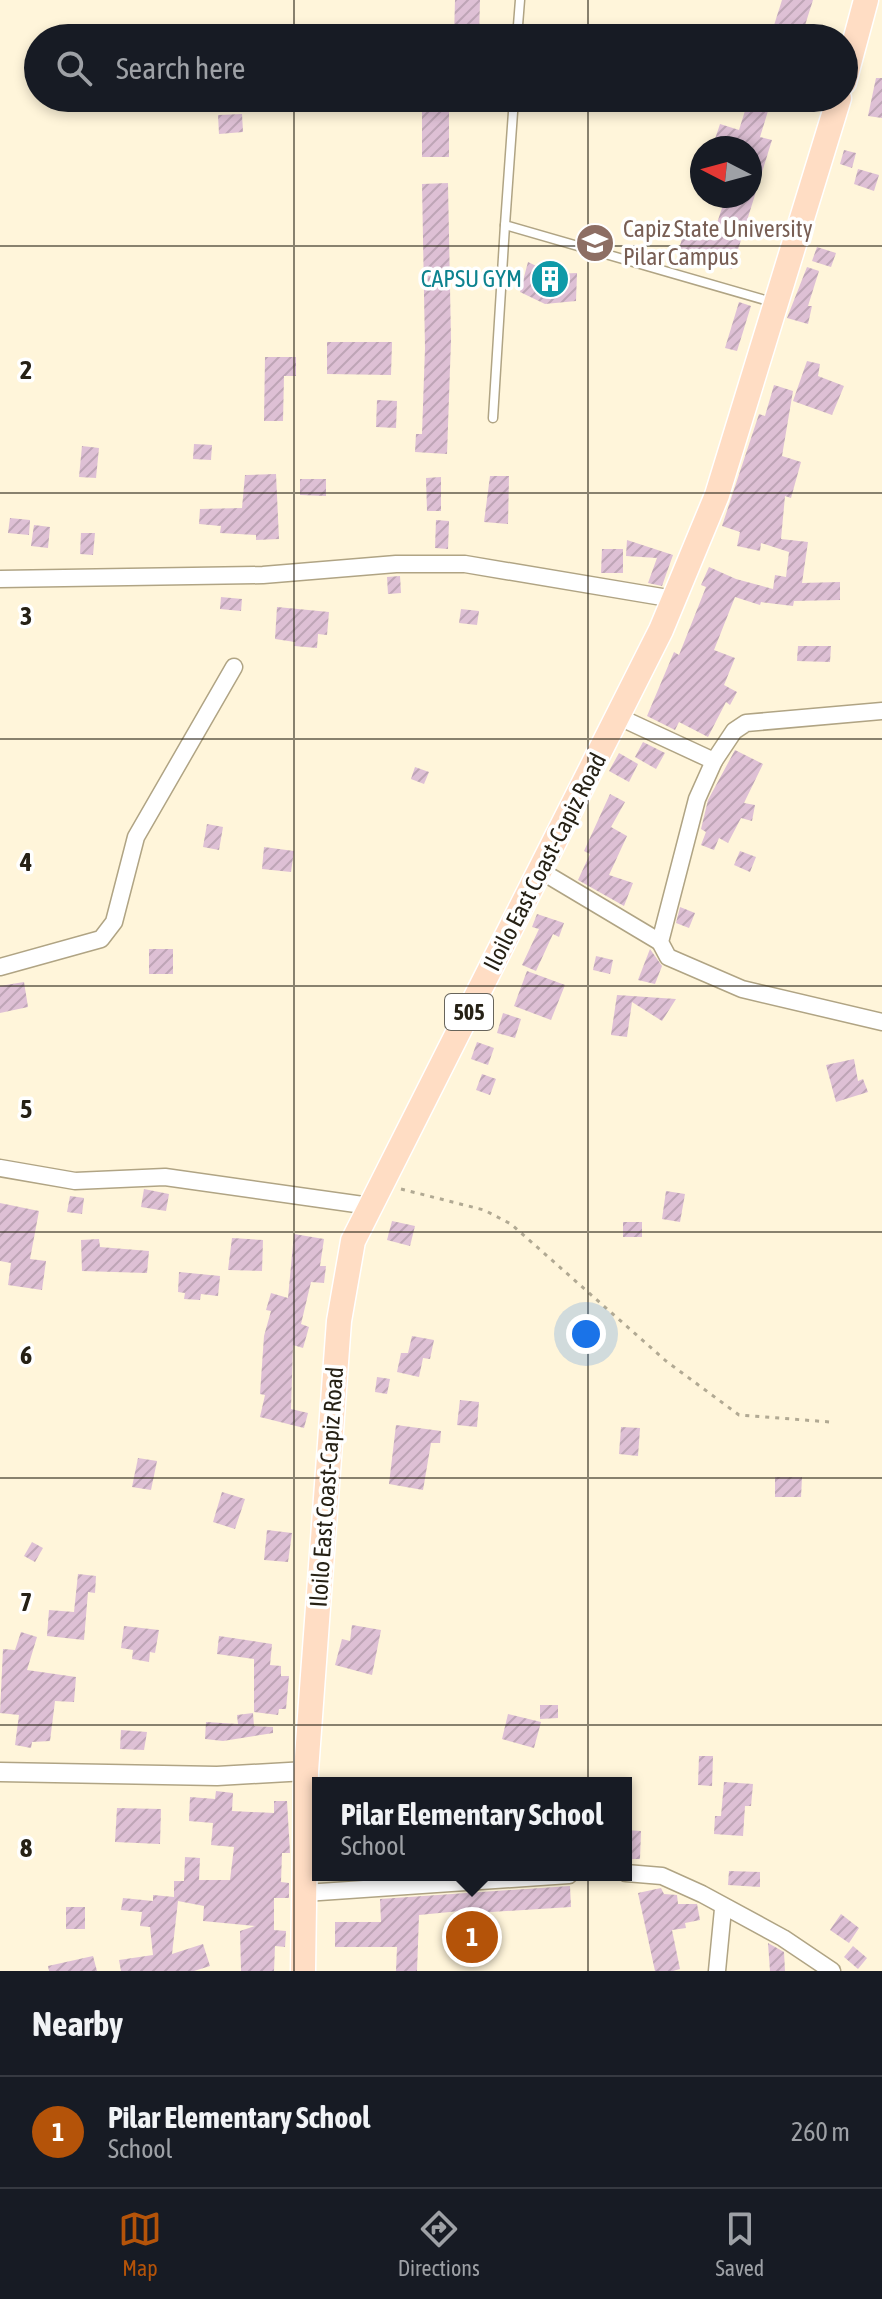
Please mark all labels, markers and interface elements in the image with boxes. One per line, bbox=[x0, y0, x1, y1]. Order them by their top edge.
search box bbox=[24, 24, 858, 112]
icon: search bbox=[52, 46, 96, 90]
text: Search here bbox=[116, 51, 245, 85]
north arrow bbox=[690, 136, 762, 208]
place label: Capiz State University Pilar Campus bbox=[623, 215, 813, 270]
school or university icon: Capiz State University Pilar Campus bbox=[574, 222, 616, 264]
building icon: CAPSU GYM bbox=[529, 258, 571, 300]
place label: CAPSU GYM bbox=[421, 265, 522, 292]
text: 2 bbox=[20, 355, 32, 385]
text: 3 bbox=[20, 601, 32, 631]
street label: Iloilo East Coast-Capiz Road bbox=[478, 748, 611, 975]
text: 4 bbox=[19, 847, 32, 877]
road number: 505 bbox=[445, 994, 493, 1030]
text: 5 bbox=[20, 1094, 32, 1124]
your location bbox=[566, 1314, 606, 1354]
text: 6 bbox=[20, 1340, 32, 1370]
street label: Iloilo East Coast-Capiz Road bbox=[305, 1366, 348, 1608]
text: 7 bbox=[20, 1587, 32, 1617]
popup bbox=[312, 1777, 632, 1881]
text: Pilar Elementary School bbox=[341, 1797, 603, 1831]
text: School bbox=[341, 1831, 405, 1861]
text: 8 bbox=[20, 1833, 32, 1863]
pin: 1 bbox=[446, 1907, 498, 1967]
text: Nearby bbox=[32, 2004, 123, 2043]
text: Pilar Elementary School bbox=[108, 2100, 370, 2134]
text: 1 bbox=[52, 2117, 64, 2147]
text: 260 m bbox=[791, 2117, 850, 2147]
text: School bbox=[108, 2134, 172, 2164]
tab: Map bbox=[118, 2207, 162, 2281]
tab: Directions bbox=[398, 2207, 480, 2281]
tab: Saved bbox=[715, 2207, 764, 2281]

